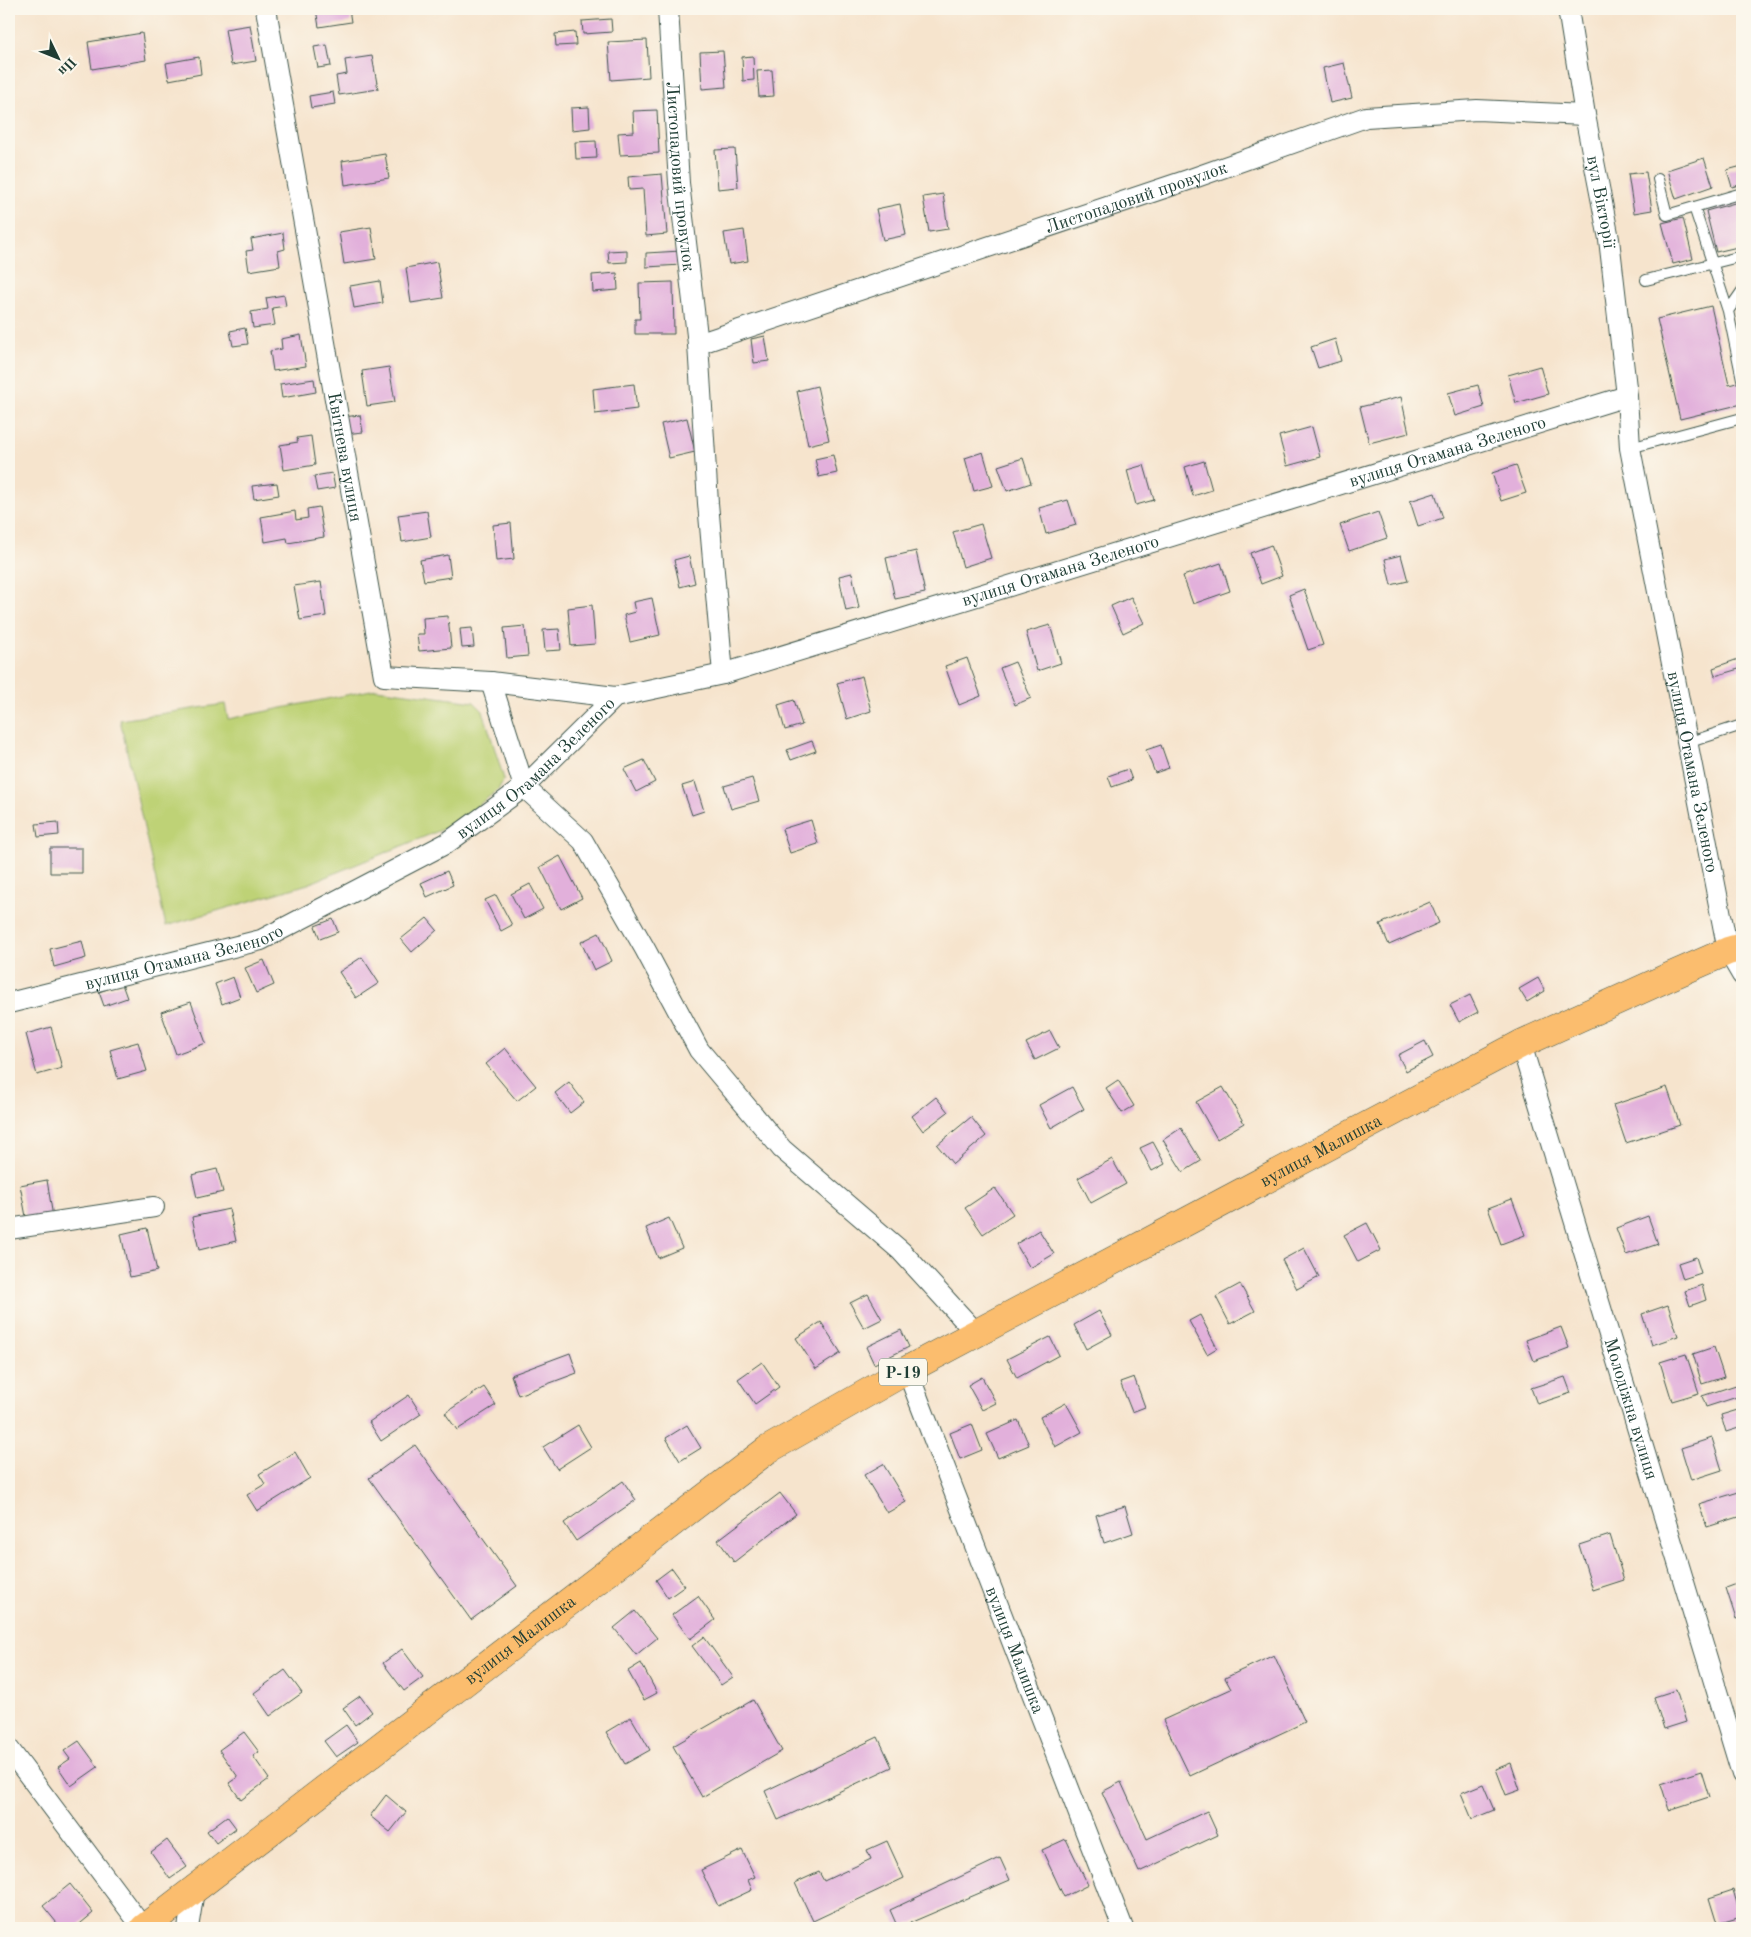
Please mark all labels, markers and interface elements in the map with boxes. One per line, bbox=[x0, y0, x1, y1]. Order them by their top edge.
north arrow bbox=[32, 32, 82, 82]
text: Пн bbox=[55, 54, 78, 78]
street label: Листопадовий провулок bbox=[663, 81, 697, 273]
street label: вул Вікторії bbox=[1583, 154, 1618, 250]
street label: Листопадовий провулок bbox=[1043, 159, 1230, 237]
street label: Квітнева вулиця bbox=[324, 391, 365, 523]
street label: вулиця Отамана Зеленого bbox=[1347, 413, 1548, 491]
street label: вулиця Отамана Зеленого bbox=[960, 533, 1161, 610]
street label: вулиця Отамана Зеленого bbox=[1664, 670, 1721, 874]
street label: вулиця Отамана Зеленого bbox=[454, 694, 619, 843]
street label: вулиця Отамана Зеленого bbox=[83, 922, 287, 994]
street label: вулиця Малишка bbox=[1258, 1112, 1385, 1191]
street label: Молодіжна вулиця bbox=[1600, 1336, 1660, 1482]
road number: Р-19 bbox=[879, 1358, 927, 1385]
street label: вулиця Малишка bbox=[982, 1584, 1047, 1716]
street label: вулиця Малишка bbox=[462, 1592, 580, 1688]

